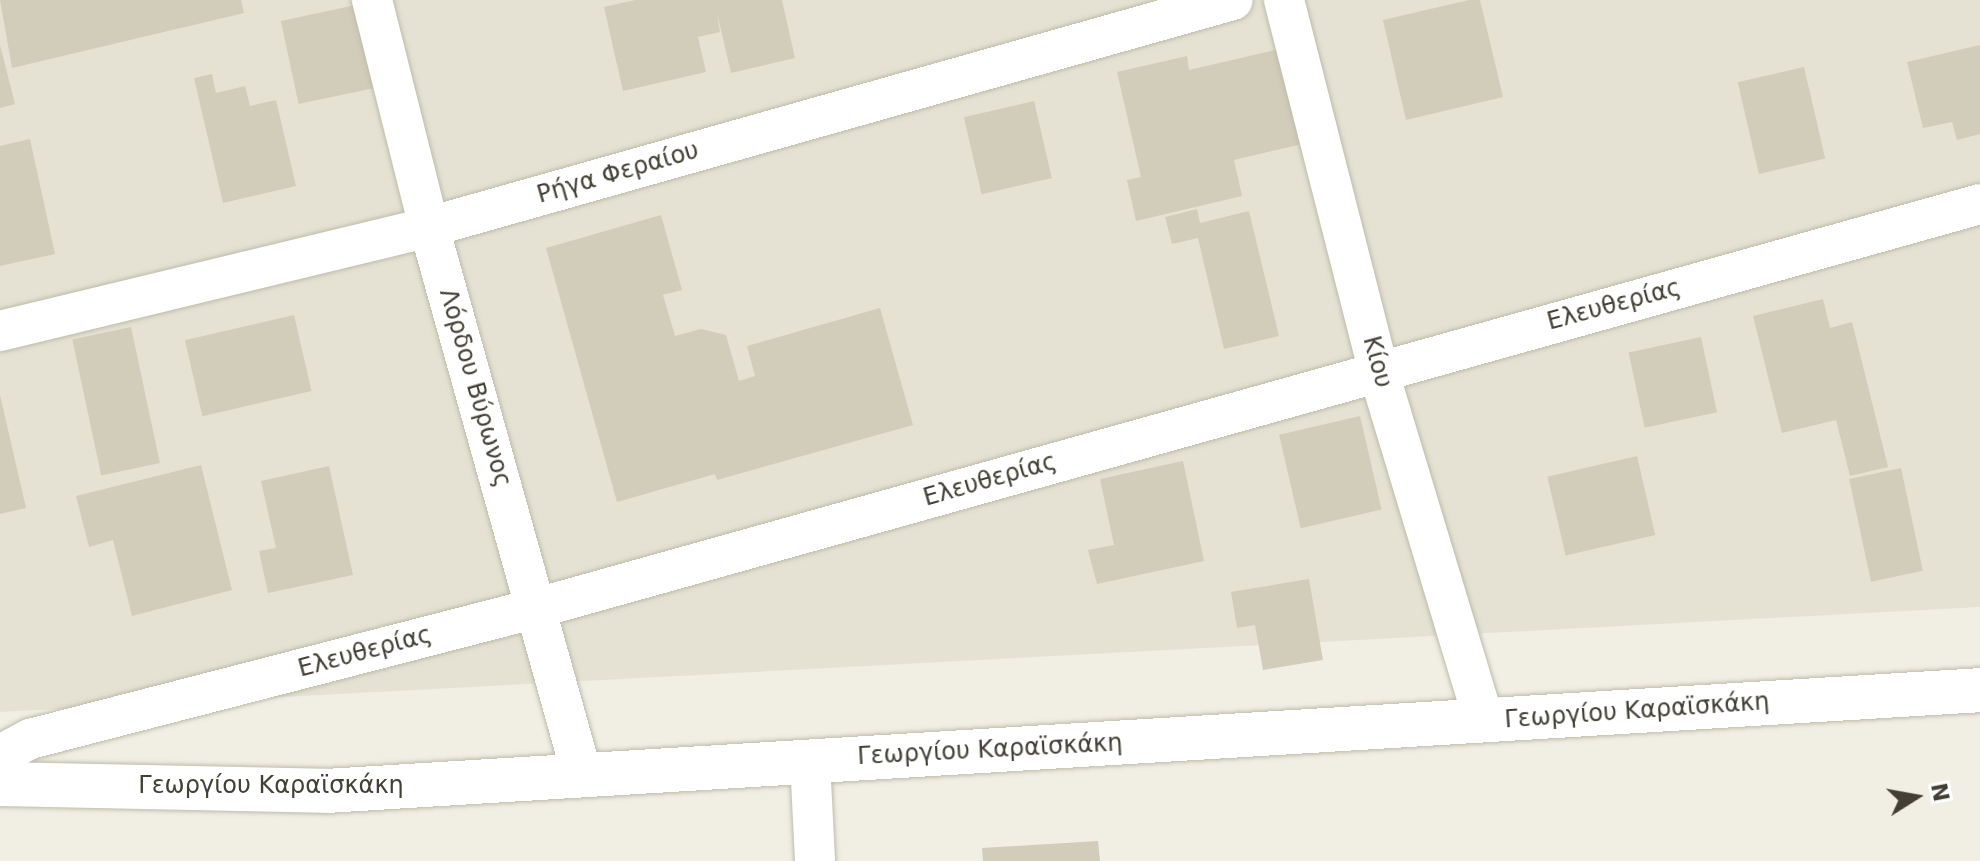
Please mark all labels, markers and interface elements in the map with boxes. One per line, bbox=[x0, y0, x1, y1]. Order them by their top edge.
street label: Ρήγα Φεραίου bbox=[534, 136, 702, 210]
street label: Ελευθερίας bbox=[1544, 273, 1684, 337]
street label: Λόρδου Βύρωνος bbox=[433, 285, 517, 491]
street label: Κίου bbox=[1356, 333, 1398, 391]
street label: Ελευθερίας bbox=[920, 447, 1060, 513]
street label: Ελευθερίας bbox=[295, 620, 435, 684]
street label: Γεωργίου Καραϊσκάκη bbox=[1504, 687, 1770, 735]
street label: Γεωργίου Καραϊσκάκη bbox=[857, 729, 1123, 771]
north arrow bbox=[1876, 757, 1956, 837]
street label: Γεωργίου Καραϊσκάκη bbox=[138, 772, 404, 800]
text: N bbox=[1926, 781, 1954, 804]

